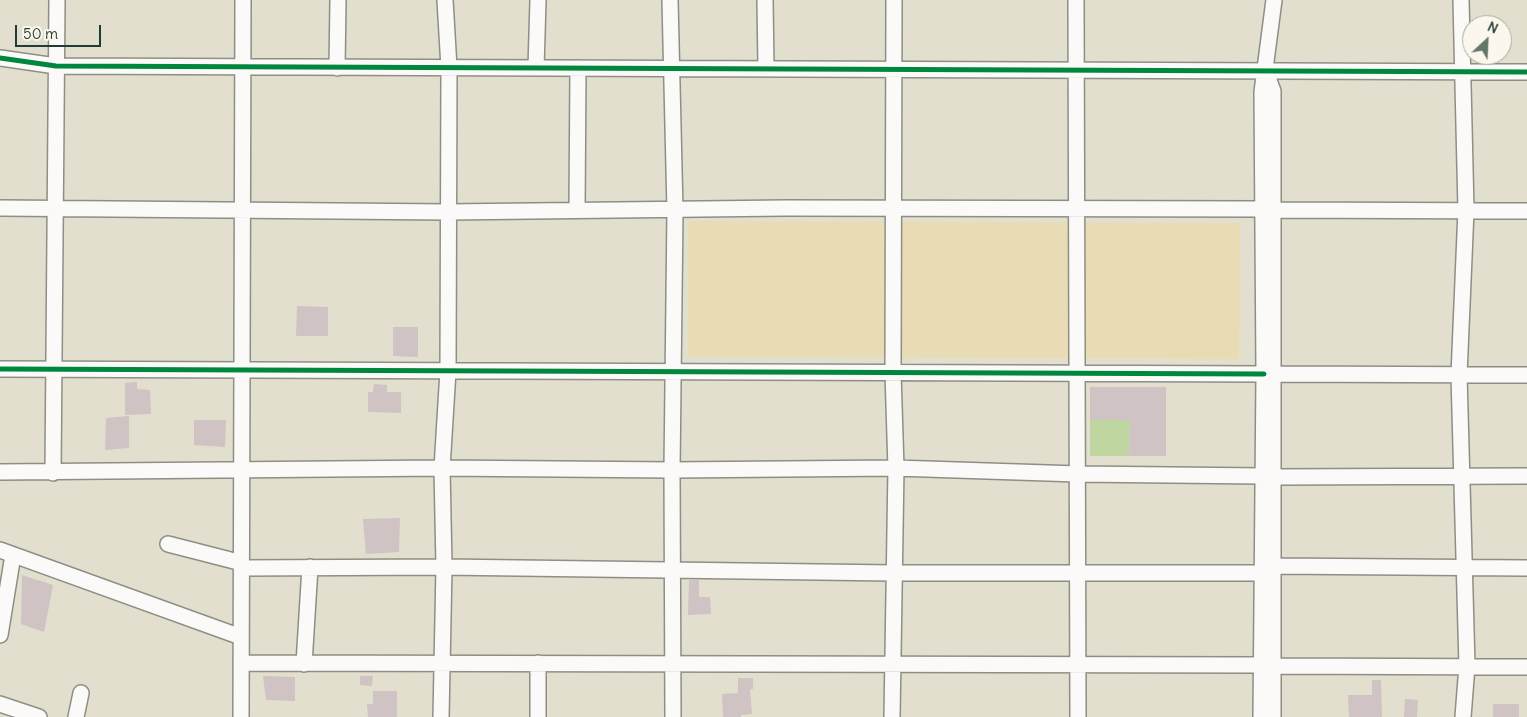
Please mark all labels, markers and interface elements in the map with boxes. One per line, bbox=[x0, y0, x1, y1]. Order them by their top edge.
scale bar bbox=[18, 15, 104, 47]
north arrow bbox=[1462, 15, 1512, 65]
text: N bbox=[1485, 17, 1501, 38]
text: 50 m bbox=[23, 24, 58, 43]

